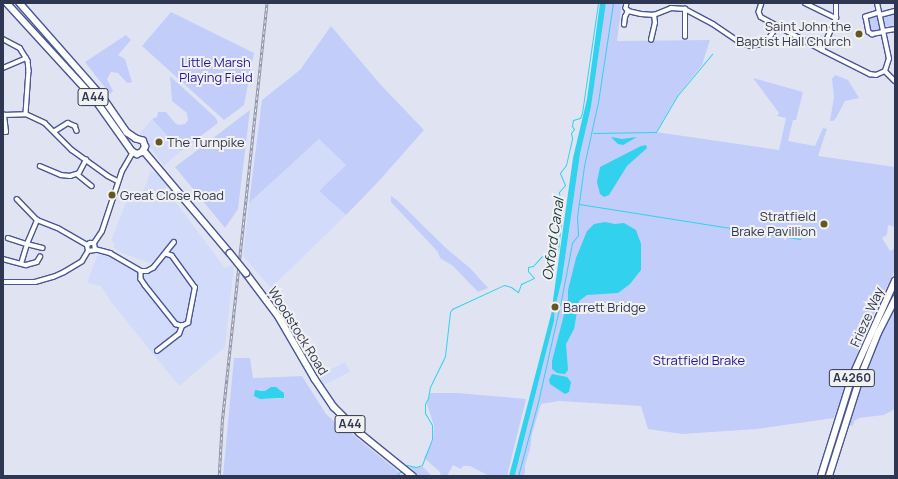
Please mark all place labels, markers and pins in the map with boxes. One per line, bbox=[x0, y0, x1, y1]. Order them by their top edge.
place label: Saint John the Baptist Hall Church bbox=[736, 19, 851, 50]
marker: Saint John the Baptist Hall Church bbox=[854, 29, 864, 39]
place label: The Turnpike bbox=[167, 134, 245, 150]
marker: The Turnpike bbox=[154, 137, 164, 147]
place label: Great Close Road bbox=[120, 187, 224, 203]
marker: Great Close Road bbox=[107, 190, 117, 200]
place label: Stratfield Brake Pavillion bbox=[731, 209, 816, 240]
marker: Stratfield Brake Pavillion bbox=[819, 219, 829, 229]
place label: Barrett Bridge bbox=[563, 299, 646, 315]
marker: Barrett Bridge bbox=[550, 302, 560, 312]

